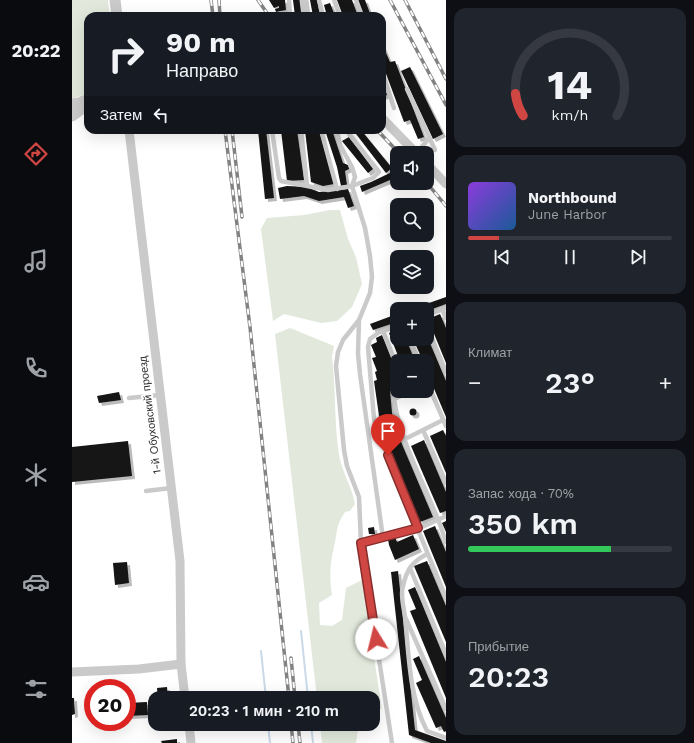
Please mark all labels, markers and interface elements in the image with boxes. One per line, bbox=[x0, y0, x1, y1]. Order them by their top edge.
text: 90 m bbox=[166, 26, 236, 59]
icon: right bbox=[100, 28, 152, 80]
text: 20:22 bbox=[11, 40, 61, 61]
text: 14 bbox=[548, 59, 592, 108]
text: Направо bbox=[166, 60, 238, 81]
icon: left bbox=[150, 104, 172, 126]
text: Затем bbox=[100, 106, 142, 124]
text: km/h bbox=[552, 106, 588, 122]
icon: directions bbox=[22, 140, 50, 168]
map controls bbox=[390, 146, 434, 398]
button: sound bbox=[390, 146, 434, 190]
text: Northbound bbox=[528, 189, 617, 207]
button: search bbox=[390, 198, 434, 242]
text: June Harbor bbox=[528, 207, 607, 222]
icon: previous bbox=[491, 246, 513, 268]
icon: pause bbox=[559, 246, 581, 268]
icon: next bbox=[627, 246, 649, 268]
icon: music bbox=[22, 247, 50, 275]
button: layers bbox=[390, 250, 434, 294]
button: + bbox=[390, 302, 434, 346]
text: Климат bbox=[468, 345, 512, 360]
icon: phone bbox=[22, 354, 50, 382]
button: − bbox=[390, 354, 434, 398]
street label: 1-й Обуховский проезд bbox=[136, 355, 164, 475]
text: 23° bbox=[545, 365, 595, 400]
text: − bbox=[468, 370, 481, 395]
text: + bbox=[659, 370, 672, 395]
pin bbox=[371, 414, 405, 455]
icon: arrive bbox=[377, 420, 399, 442]
icon: climate bbox=[22, 461, 50, 489]
text: Запас хода · 70% bbox=[468, 486, 574, 501]
text: 350 km bbox=[468, 506, 578, 541]
icon: car bbox=[22, 568, 50, 596]
position arrow bbox=[355, 618, 397, 660]
text: Прибытие bbox=[468, 639, 529, 654]
text: 20:23 bbox=[468, 659, 549, 694]
icon: filters bbox=[22, 675, 50, 703]
speed limit sign: 20 bbox=[84, 679, 136, 731]
text: 20:23 · 1 мин · 210 m bbox=[189, 702, 339, 720]

